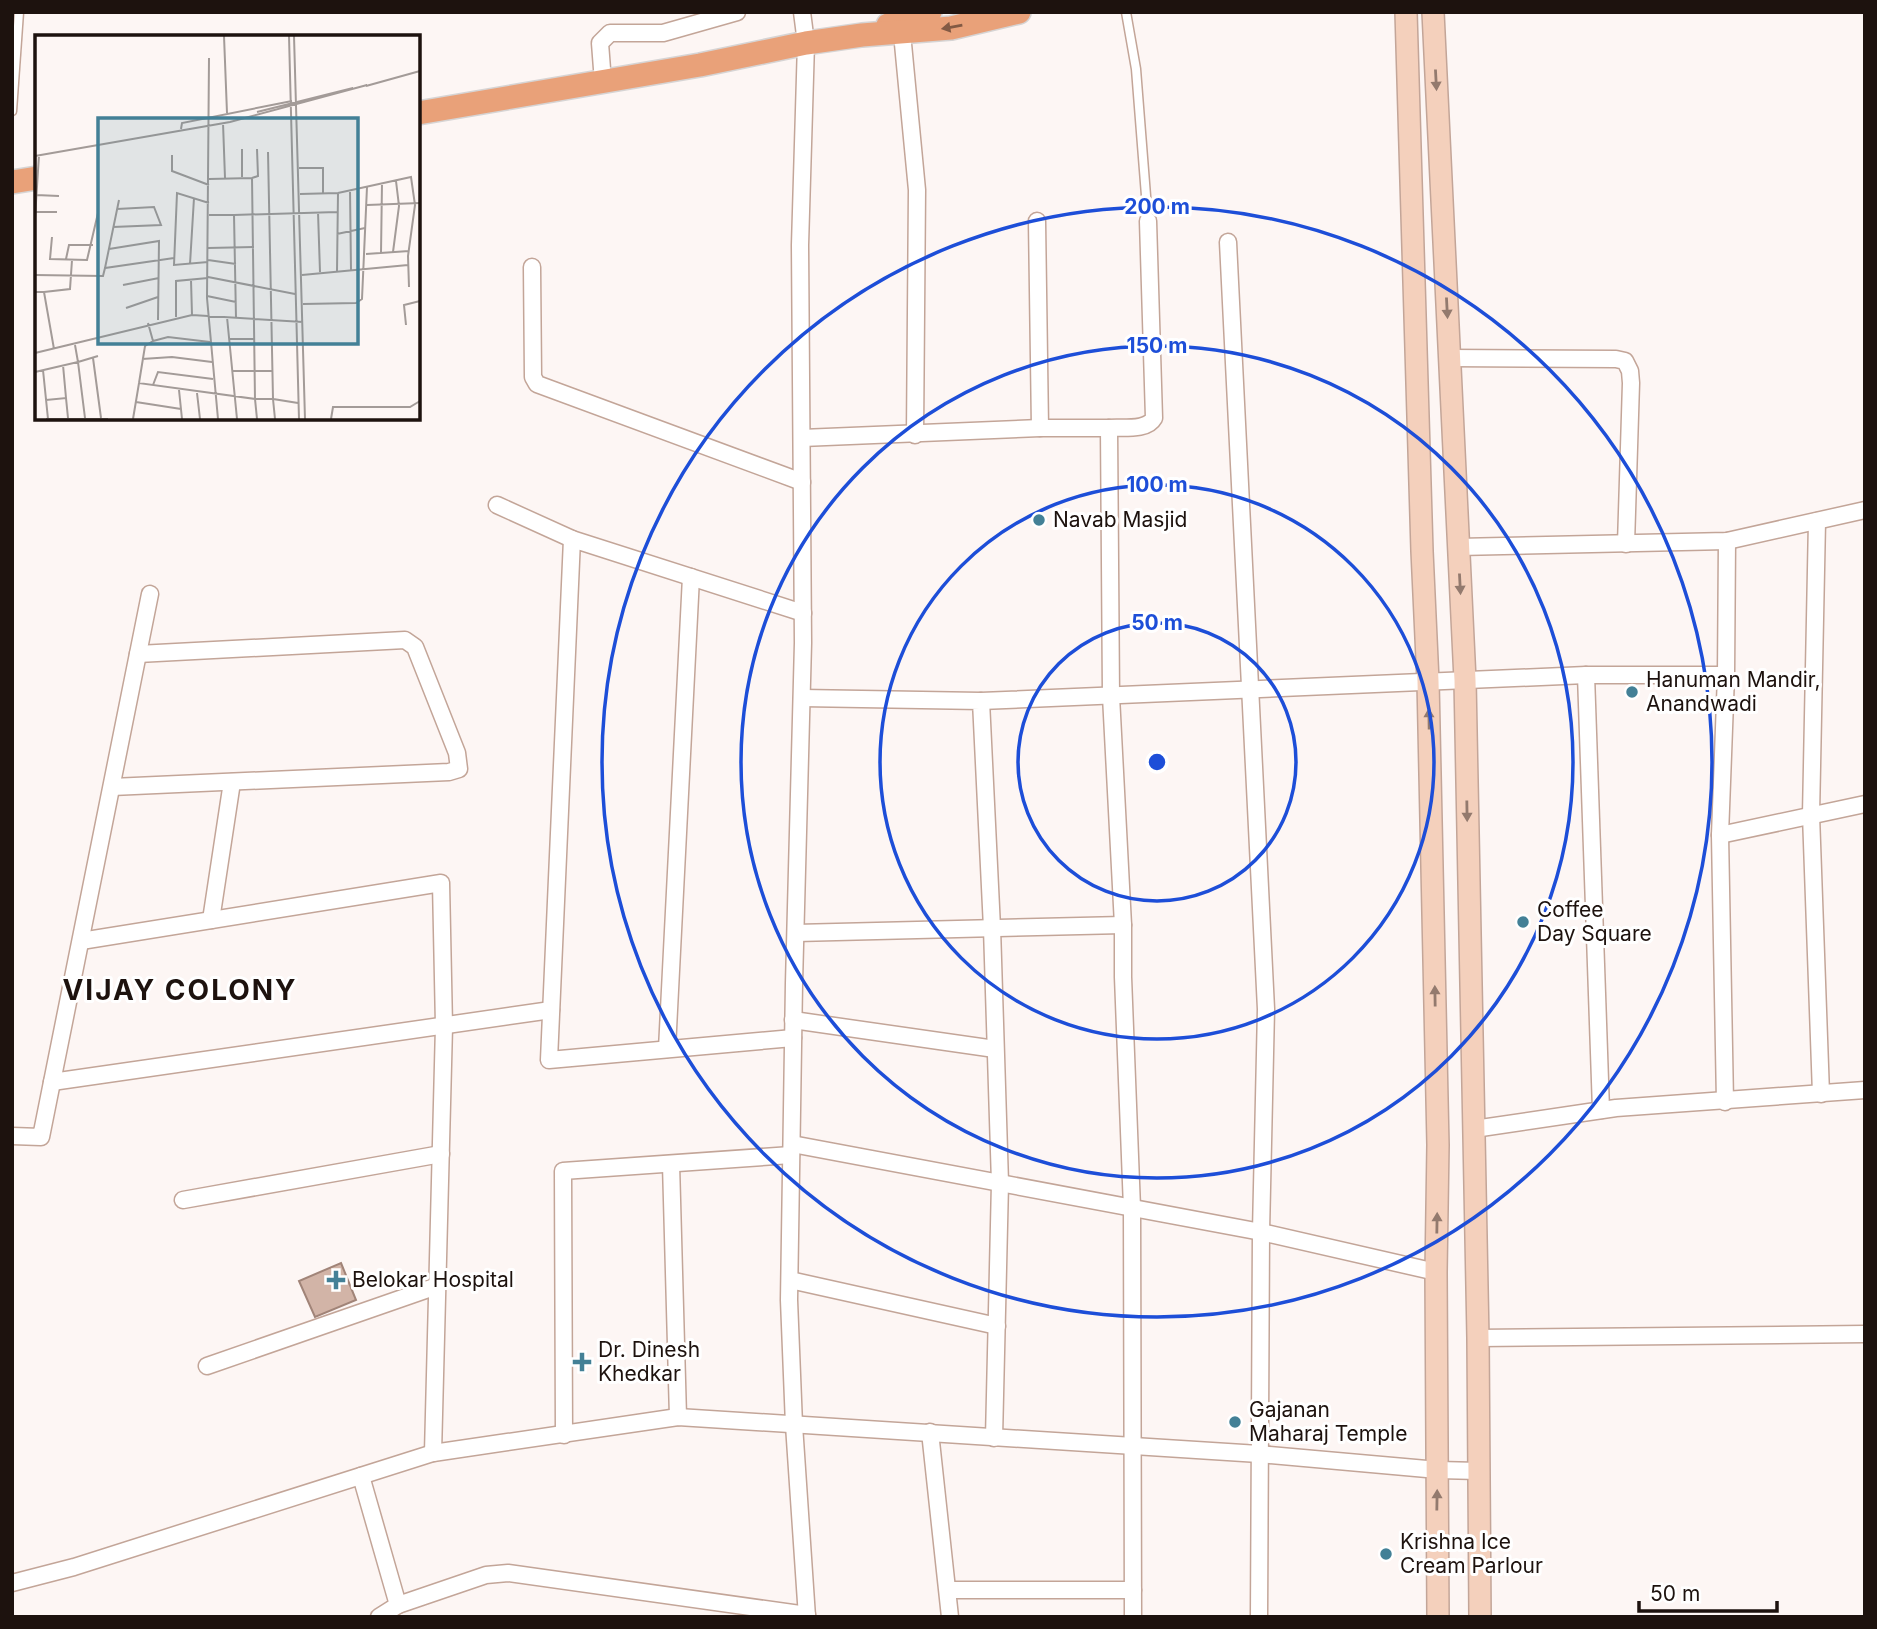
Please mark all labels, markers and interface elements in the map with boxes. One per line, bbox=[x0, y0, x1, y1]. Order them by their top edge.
one-way arrow bbox=[941, 22, 963, 33]
inset map bbox=[35, 35, 420, 420]
one-way arrow bbox=[1431, 70, 1442, 92]
text: 200 m bbox=[1124, 194, 1190, 219]
one-way arrow bbox=[1442, 297, 1453, 319]
text: 150 m bbox=[1127, 333, 1187, 358]
text: 100 m bbox=[1126, 472, 1188, 497]
place label: Navab Masjid bbox=[1053, 507, 1187, 532]
marker: Navab Masjid bbox=[1031, 512, 1047, 528]
one-way arrow bbox=[1455, 573, 1466, 595]
text: 50 m bbox=[1131, 610, 1183, 635]
place label: Hanuman Mandir, Anandwadi bbox=[1646, 667, 1820, 716]
marker: Hanuman Mandir, Anandwadi bbox=[1624, 684, 1640, 700]
one-way arrow bbox=[1424, 708, 1435, 730]
centre of rings bbox=[1145, 750, 1169, 774]
one-way arrow bbox=[1462, 800, 1473, 822]
place label: Coffee Day Square bbox=[1537, 897, 1652, 946]
marker: Coffee Day Square bbox=[1515, 914, 1531, 930]
district label: VIJAY COLONY bbox=[62, 973, 298, 1007]
one-way arrow bbox=[1429, 984, 1441, 1006]
one-way arrow bbox=[1431, 1212, 1443, 1234]
place label: Belokar Hospital bbox=[352, 1267, 514, 1292]
marker: Belokar Hospital bbox=[326, 1270, 346, 1290]
place label: Dr. Dinesh Khedkar bbox=[598, 1337, 700, 1386]
marker: Dr. Dinesh Khedkar bbox=[572, 1352, 592, 1372]
place label: Gajanan Maharaj Temple bbox=[1249, 1397, 1407, 1446]
marker: Gajanan Maharaj Temple bbox=[1227, 1414, 1243, 1430]
one-way arrow bbox=[1431, 1488, 1443, 1510]
place label: Krishna Ice Cream Parlour bbox=[1400, 1529, 1543, 1578]
marker: Krishna Ice Cream Parlour bbox=[1378, 1546, 1394, 1562]
scale bar bbox=[1639, 1570, 1777, 1614]
text: 50 m bbox=[1650, 1581, 1700, 1606]

